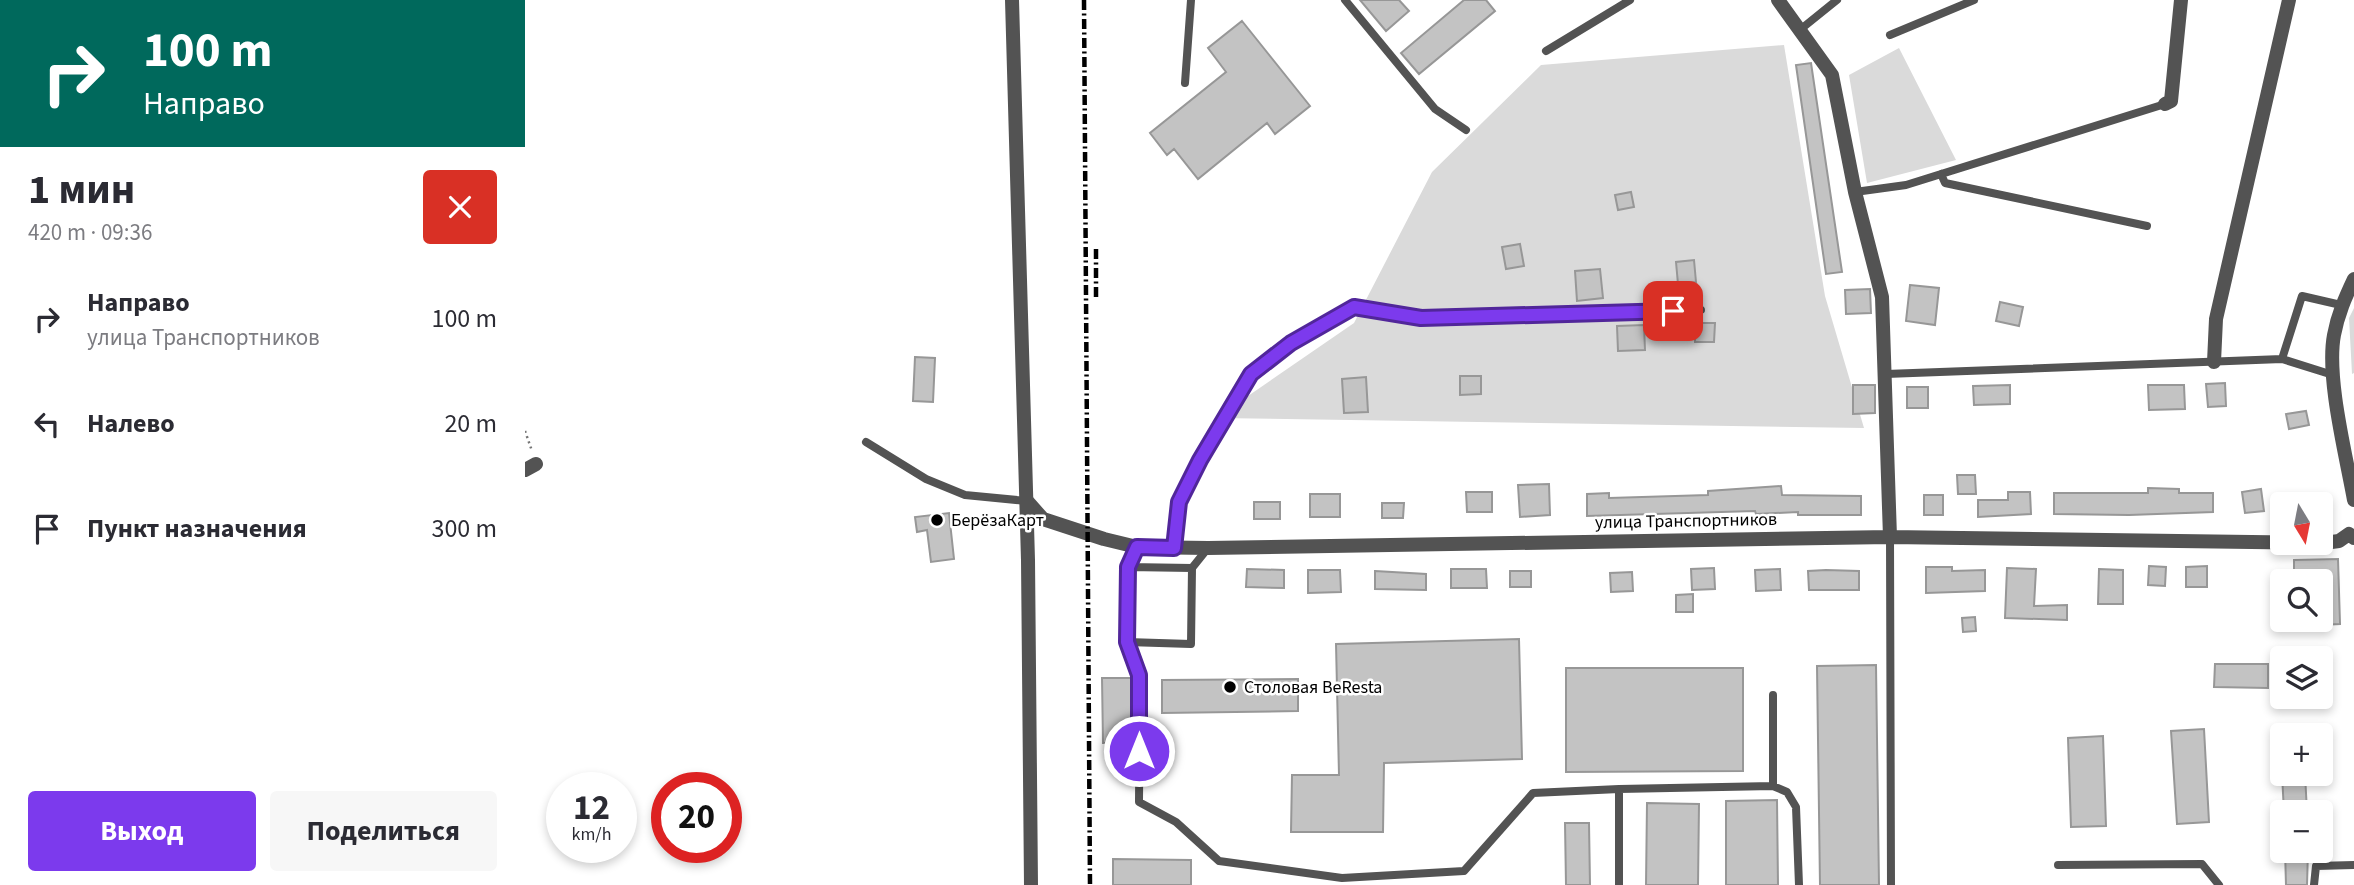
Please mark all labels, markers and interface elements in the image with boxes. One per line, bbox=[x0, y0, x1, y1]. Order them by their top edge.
text: 100 m bbox=[143, 16, 272, 86]
icon: right bbox=[28, 28, 119, 119]
text: Направо bbox=[143, 81, 265, 127]
text: 1 мин bbox=[28, 160, 135, 220]
button: close bbox=[423, 170, 497, 244]
text: 420 m · 09:36 bbox=[28, 216, 152, 249]
pin bbox=[1643, 281, 1703, 341]
text: Направо bbox=[87, 284, 190, 321]
icon: arrive bbox=[1654, 292, 1692, 330]
icon: right bbox=[28, 300, 66, 338]
text: 100 m bbox=[431, 300, 497, 337]
text: улица Транспортников bbox=[87, 321, 320, 354]
icon: left bbox=[28, 405, 66, 443]
text: Налево bbox=[87, 405, 175, 442]
text: 20 m bbox=[444, 405, 497, 442]
north arrow bbox=[2270, 492, 2333, 555]
map controls bbox=[2270, 492, 2333, 863]
street label: улица Транспортников bbox=[1595, 507, 1777, 535]
place label: БерёзаКарт bbox=[951, 508, 1044, 533]
icon: arrive bbox=[28, 510, 66, 548]
text: Пункт назначения bbox=[87, 510, 307, 547]
text: 300 m bbox=[431, 510, 497, 547]
marker: БерёзаКарт bbox=[929, 512, 945, 528]
button: search bbox=[2270, 569, 2333, 632]
button: layers bbox=[2270, 646, 2333, 709]
place label: Столовая BeResta bbox=[1244, 675, 1382, 700]
marker: Столовая BeResta bbox=[1222, 679, 1238, 695]
position arrow bbox=[1102, 714, 1176, 788]
button: + bbox=[2270, 723, 2333, 786]
speed limit sign: 20 bbox=[651, 772, 742, 863]
text: 12 bbox=[573, 783, 610, 833]
button: Выход bbox=[28, 791, 256, 871]
button: Поделиться bbox=[270, 791, 497, 871]
button: − bbox=[2270, 800, 2333, 863]
text: km/h bbox=[572, 822, 611, 847]

